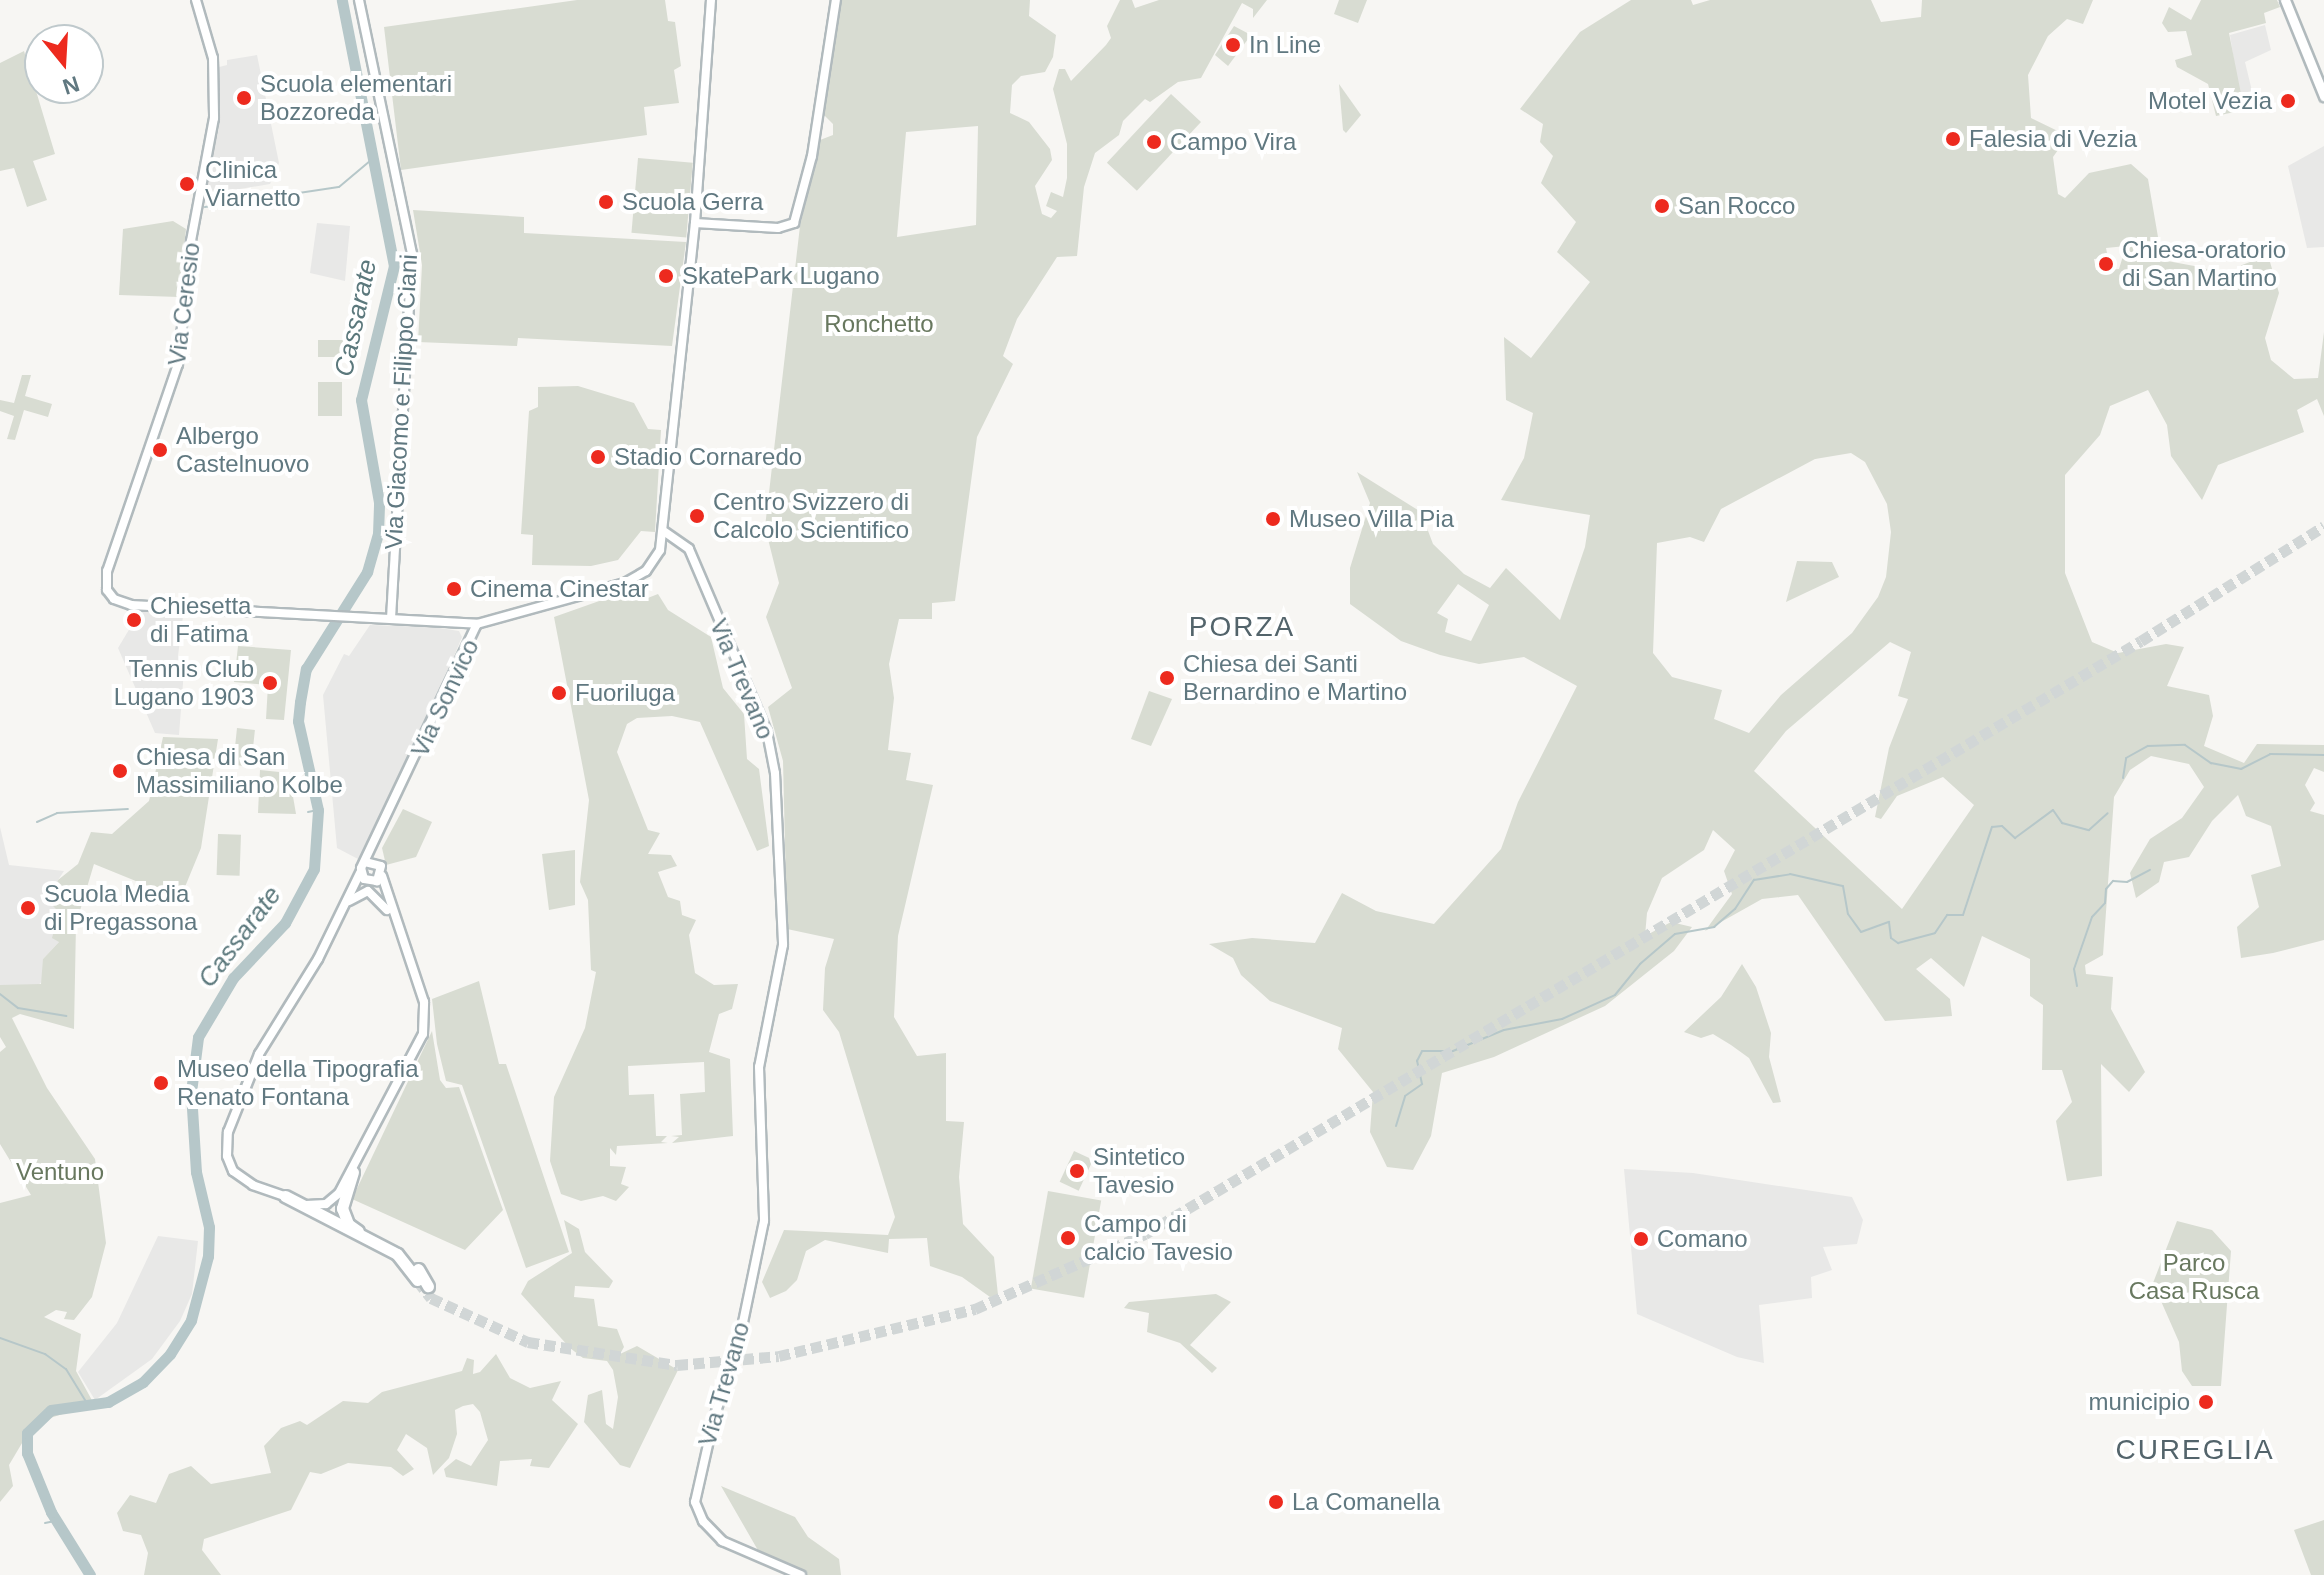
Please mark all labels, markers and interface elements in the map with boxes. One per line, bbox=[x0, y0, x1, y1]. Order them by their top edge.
north arrow bbox=[24, 24, 104, 104]
place label: In Line bbox=[1249, 31, 1321, 59]
marker: In Line bbox=[1224, 36, 1242, 54]
place label: Scuola elementari Bozzoreda bbox=[260, 70, 452, 126]
text: N bbox=[60, 71, 82, 100]
place label: Motel Vezia bbox=[2148, 87, 2272, 115]
marker: Scuola elementari Bozzoreda bbox=[235, 89, 253, 107]
marker: Motel Vezia bbox=[2279, 92, 2297, 110]
place label: Falesia di Vezia bbox=[1969, 125, 2137, 153]
place label: Campo Vira bbox=[1170, 128, 1296, 156]
marker: Falesia di Vezia bbox=[1944, 130, 1962, 148]
marker: Campo Vira bbox=[1145, 133, 1163, 151]
place label: Clinica Viarnetto bbox=[205, 156, 301, 212]
marker: Clinica Viarnetto bbox=[176, 173, 198, 195]
place label: Scuola Gerra bbox=[622, 188, 763, 216]
place label: San Rocco bbox=[1678, 192, 1795, 220]
marker: Scuola Gerra bbox=[597, 193, 615, 211]
marker: San Rocco bbox=[1653, 197, 1671, 215]
place label: Chiesa-oratorio di San Martino bbox=[2122, 236, 2286, 292]
street label: Via Ceresio bbox=[162, 241, 206, 367]
street label: Via Giacomo e Filippo Ciani bbox=[379, 254, 423, 550]
marker: Chiesa-oratorio di San Martino bbox=[2097, 255, 2115, 273]
water label: Cassarate bbox=[328, 257, 384, 379]
place label: SkatePark Lugano bbox=[682, 262, 879, 290]
marker: SkatePark Lugano bbox=[657, 267, 675, 285]
park label: Ronchetto bbox=[824, 310, 934, 338]
place label: Albergo Castelnuovo bbox=[176, 422, 309, 478]
marker: Albergo Castelnuovo bbox=[151, 441, 169, 459]
place label: Stadio Cornaredo bbox=[614, 443, 802, 471]
marker: Stadio Cornaredo bbox=[589, 448, 607, 466]
place label: Centro Svizzero di Calcolo Scientifico bbox=[713, 488, 909, 544]
place label: Museo Villa Pia bbox=[1289, 505, 1454, 533]
marker: Centro Svizzero di Calcolo Scientifico bbox=[688, 507, 706, 525]
marker: Museo Villa Pia bbox=[1264, 510, 1282, 528]
place label: Cinema Cinestar bbox=[470, 575, 649, 603]
marker: Cinema Cinestar bbox=[445, 580, 463, 598]
place label: Chiesetta di Fatima bbox=[150, 592, 251, 648]
district label: PORZA bbox=[1189, 610, 1295, 644]
marker: Chiesetta di Fatima bbox=[125, 611, 143, 629]
street label: Via Trevano bbox=[704, 614, 780, 744]
street label: Via Sonvico bbox=[405, 635, 485, 761]
place label: Chiesa dei Santi Bernardino e Martino bbox=[1183, 650, 1407, 706]
place label: Tennis Club Lugano 1903 bbox=[114, 655, 254, 711]
marker: Chiesa dei Santi Bernardino e Martino bbox=[1158, 669, 1176, 687]
marker: Tennis Club Lugano 1903 bbox=[261, 674, 279, 692]
place label: Fuoriluga bbox=[575, 679, 675, 707]
marker: Fuoriluga bbox=[550, 684, 568, 702]
place label: Chiesa di San Massimiliano Kolbe bbox=[136, 743, 343, 799]
marker: Chiesa di San Massimiliano Kolbe bbox=[111, 762, 129, 780]
place label: Scuola Media di Pregassona bbox=[44, 880, 197, 936]
water label: Cassarate bbox=[192, 880, 288, 994]
marker: Scuola Media di Pregassona bbox=[19, 899, 37, 917]
place label: Museo della Tipografia Renato Fontana bbox=[177, 1055, 419, 1111]
marker: Museo della Tipografia Renato Fontana bbox=[152, 1074, 170, 1092]
place label: Sintetico Tavesio bbox=[1093, 1143, 1185, 1199]
park label: Ventuno bbox=[16, 1158, 104, 1186]
marker: Sintetico Tavesio bbox=[1068, 1162, 1086, 1180]
place label: Campo di calcio Tavesio bbox=[1084, 1210, 1233, 1266]
place label: Comano bbox=[1657, 1225, 1748, 1253]
marker: Campo di calcio Tavesio bbox=[1059, 1229, 1077, 1247]
marker: Comano bbox=[1632, 1230, 1650, 1248]
park label: Parco Casa Rusca bbox=[2129, 1249, 2259, 1305]
street label: Via Trevano bbox=[693, 1318, 755, 1450]
place label: municipio bbox=[2089, 1388, 2190, 1416]
marker: municipio bbox=[2197, 1393, 2215, 1411]
district label: CUREGLIA bbox=[2115, 1433, 2275, 1467]
place label: La Comanella bbox=[1292, 1488, 1440, 1516]
marker: La Comanella bbox=[1267, 1493, 1285, 1511]

